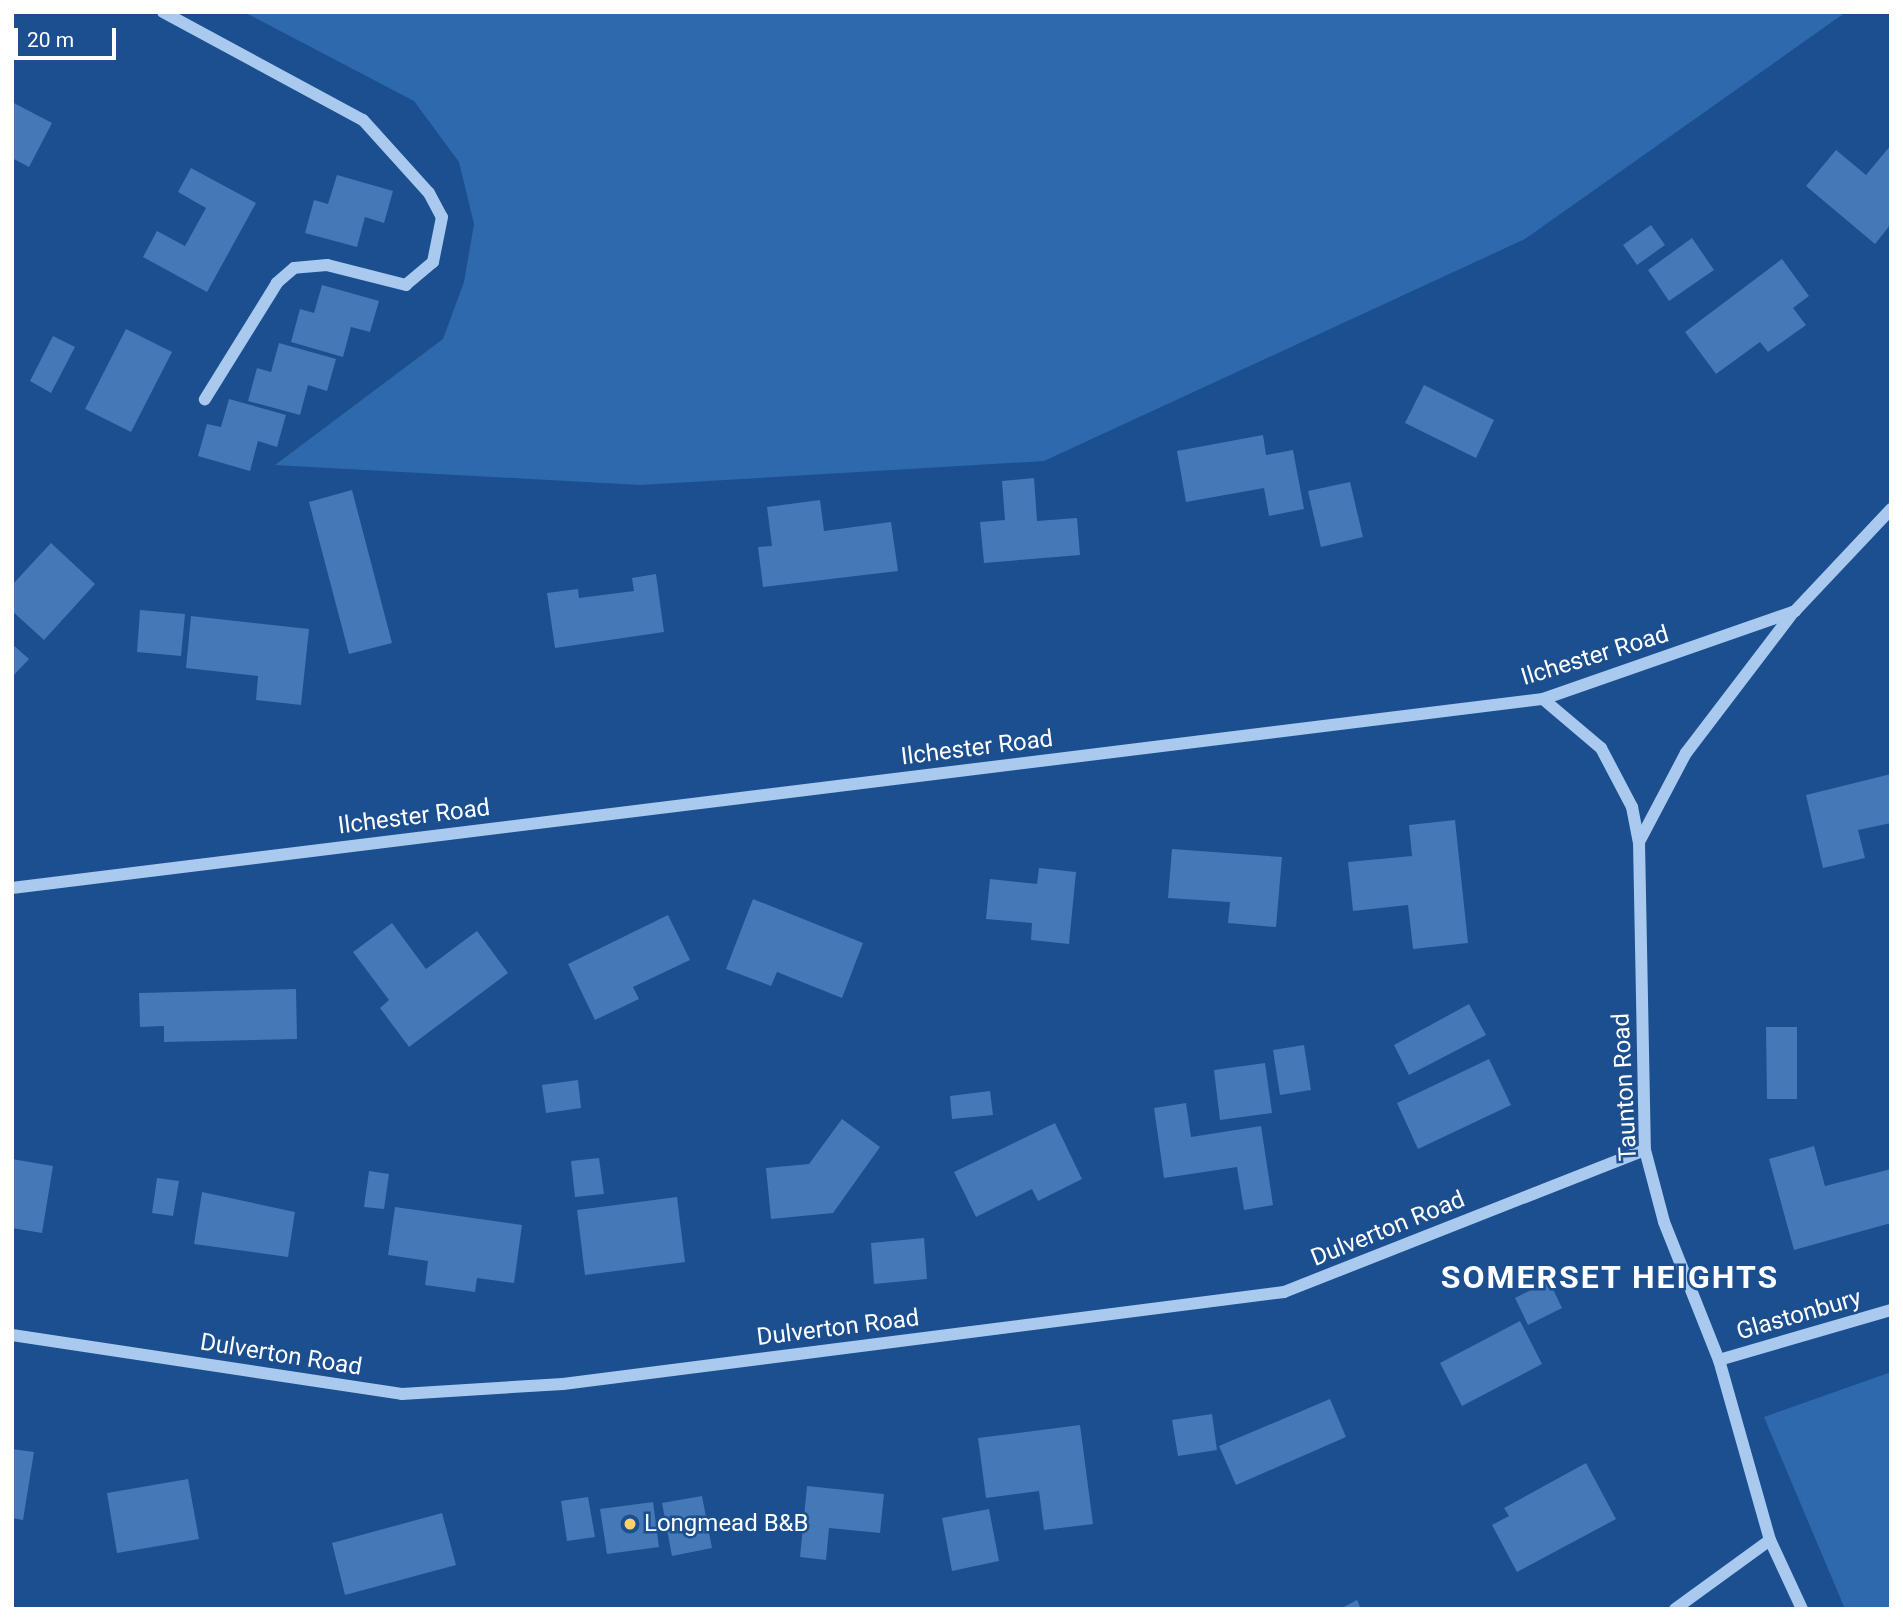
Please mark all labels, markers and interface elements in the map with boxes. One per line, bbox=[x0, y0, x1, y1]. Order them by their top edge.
scale bar bbox=[18, 14, 119, 58]
text: 20 m bbox=[27, 28, 74, 52]
street label: Ilchester Road bbox=[1518, 620, 1672, 692]
street label: Ilchester Road bbox=[899, 724, 1055, 772]
street label: Ilchester Road bbox=[336, 793, 492, 841]
street label: Taunton Road bbox=[1607, 1012, 1643, 1162]
street label: Dulverton Road bbox=[1307, 1185, 1469, 1273]
district label: SOMERSET HEIGHTS bbox=[1442, 1258, 1778, 1296]
street label: Glastonbury bbox=[1733, 1283, 1865, 1347]
street label: Dulverton Road bbox=[755, 1304, 921, 1352]
street label: Dulverton Road bbox=[198, 1328, 364, 1382]
place label: Longmead B&B bbox=[644, 1510, 808, 1538]
marker: Longmead B&B bbox=[622, 1516, 638, 1532]

